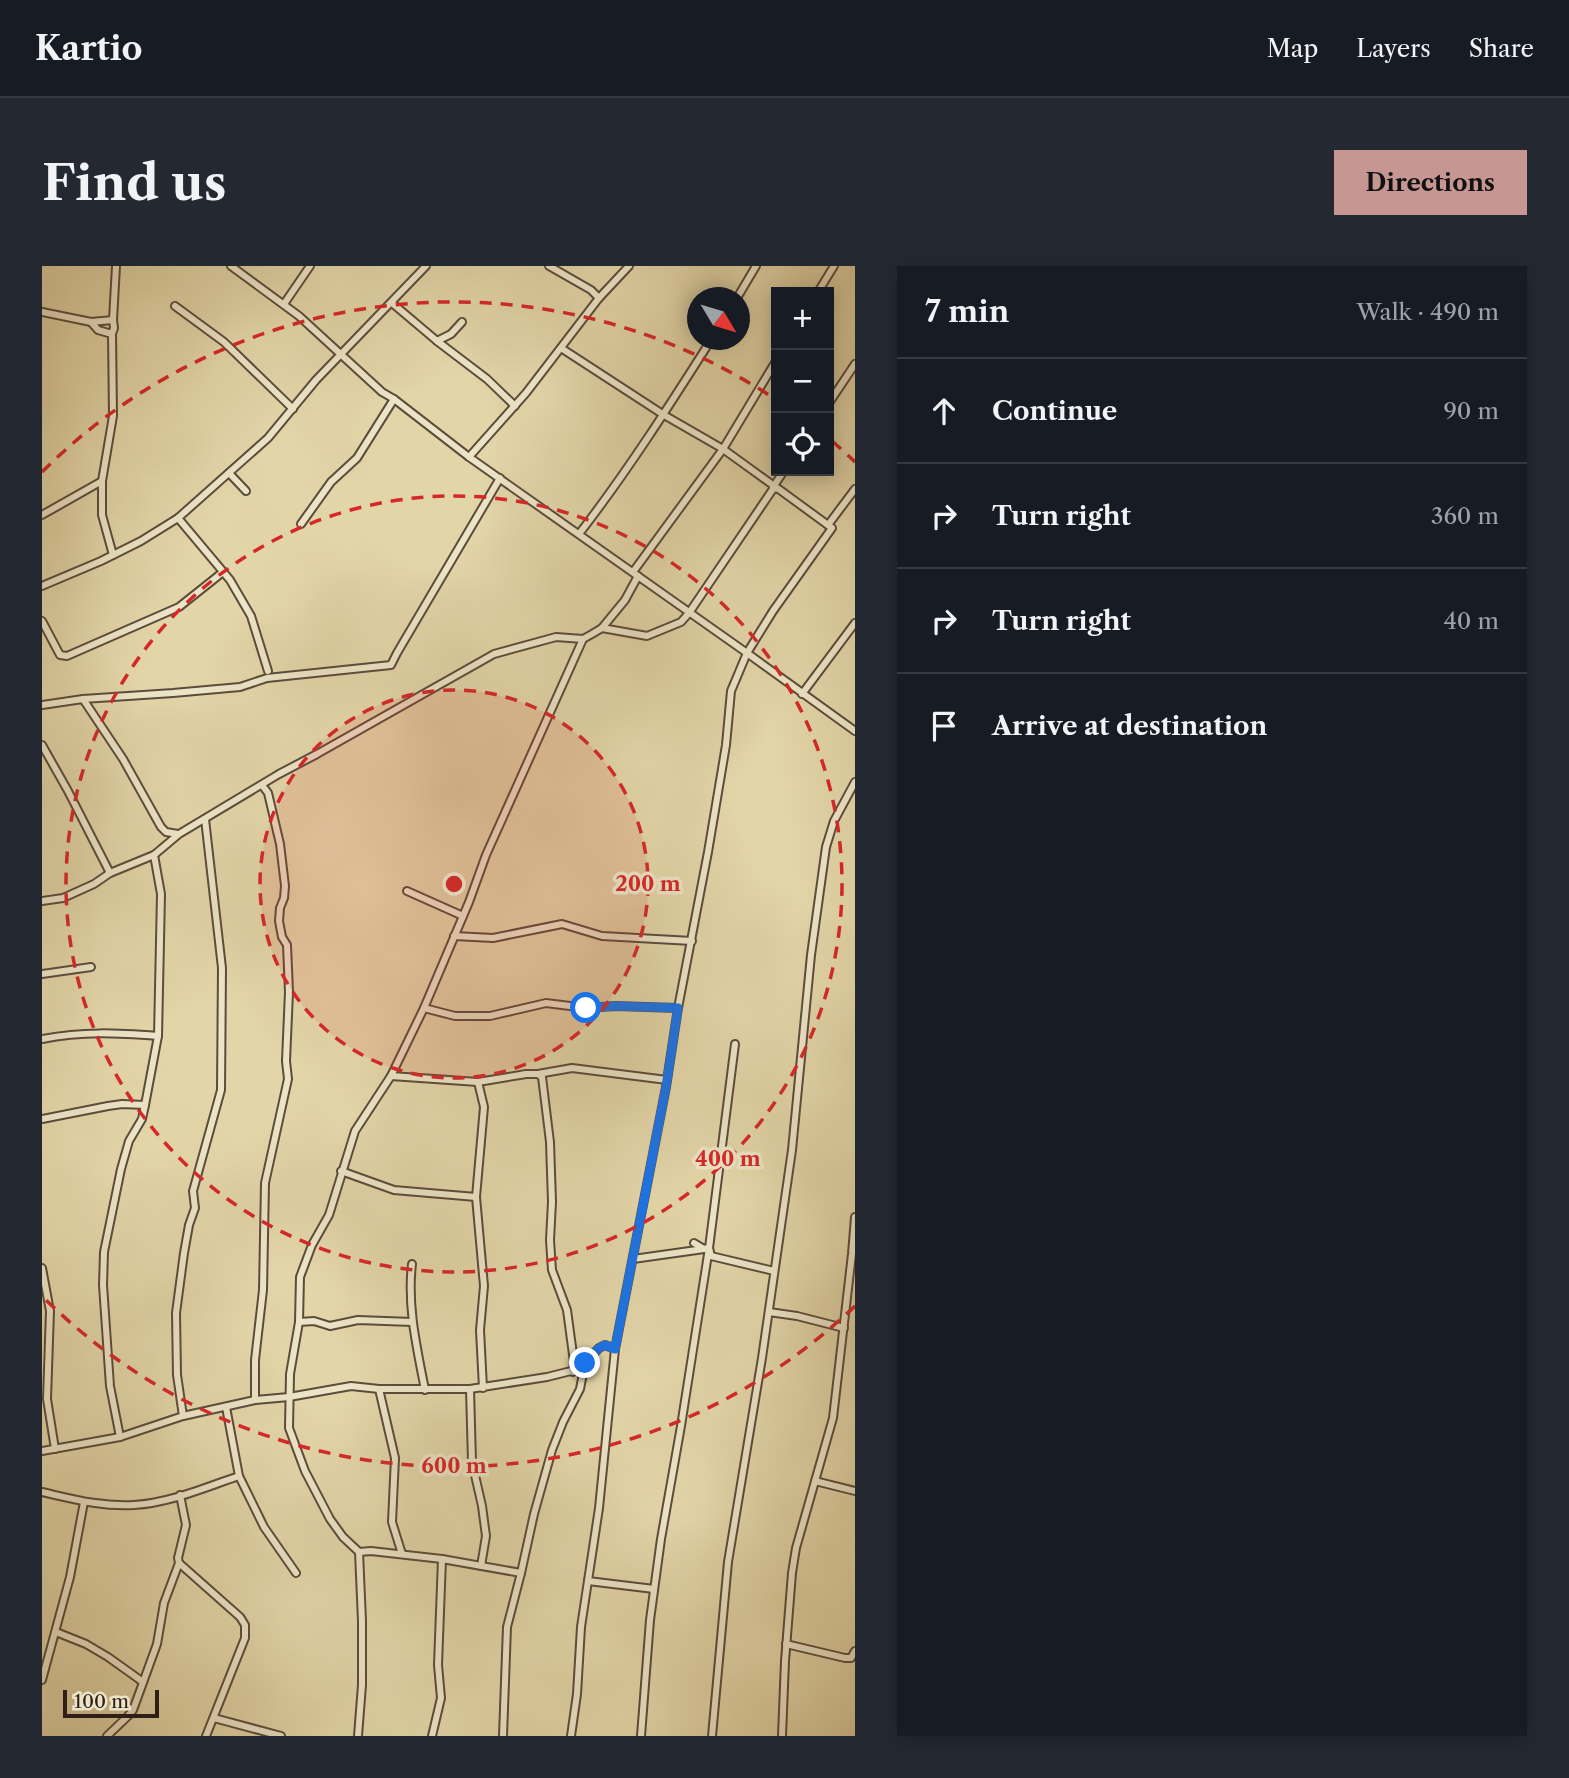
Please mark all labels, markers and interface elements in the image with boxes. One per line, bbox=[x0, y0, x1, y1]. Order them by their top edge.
text: Kartio bbox=[35, 28, 143, 69]
text: Map bbox=[1267, 34, 1318, 63]
text: Layers bbox=[1356, 34, 1431, 63]
text: Share bbox=[1469, 34, 1534, 63]
button: Directions bbox=[1334, 150, 1527, 215]
text: Find us bbox=[42, 152, 226, 213]
north arrow bbox=[687, 287, 750, 350]
map controls bbox=[771, 287, 834, 476]
button: + bbox=[771, 287, 834, 350]
text: 7 min bbox=[925, 293, 1009, 330]
text: Walk · 490 m bbox=[1356, 298, 1499, 326]
button: − bbox=[771, 350, 834, 413]
icon: ahead bbox=[925, 392, 963, 430]
text: Continue bbox=[992, 395, 1117, 427]
text: 90 m bbox=[1443, 397, 1499, 425]
button: locate bbox=[771, 413, 834, 476]
icon: right bbox=[925, 497, 963, 535]
text: Turn right bbox=[992, 500, 1131, 532]
text: 360 m bbox=[1431, 502, 1499, 530]
icon: right bbox=[925, 602, 963, 640]
text: Turn right bbox=[992, 605, 1131, 637]
text: 40 m bbox=[1444, 607, 1499, 635]
icon: arrive bbox=[925, 707, 963, 745]
text: Arrive at destination bbox=[992, 710, 1267, 742]
text: 200 m bbox=[615, 871, 681, 896]
centre of rings bbox=[442, 872, 466, 896]
route start bbox=[570, 992, 601, 1023]
text: 400 m bbox=[695, 1146, 761, 1171]
route end bbox=[569, 1347, 600, 1378]
text: 600 m bbox=[421, 1453, 487, 1478]
scale bar bbox=[63, 1687, 159, 1719]
text: 100 m bbox=[74, 1690, 129, 1713]

